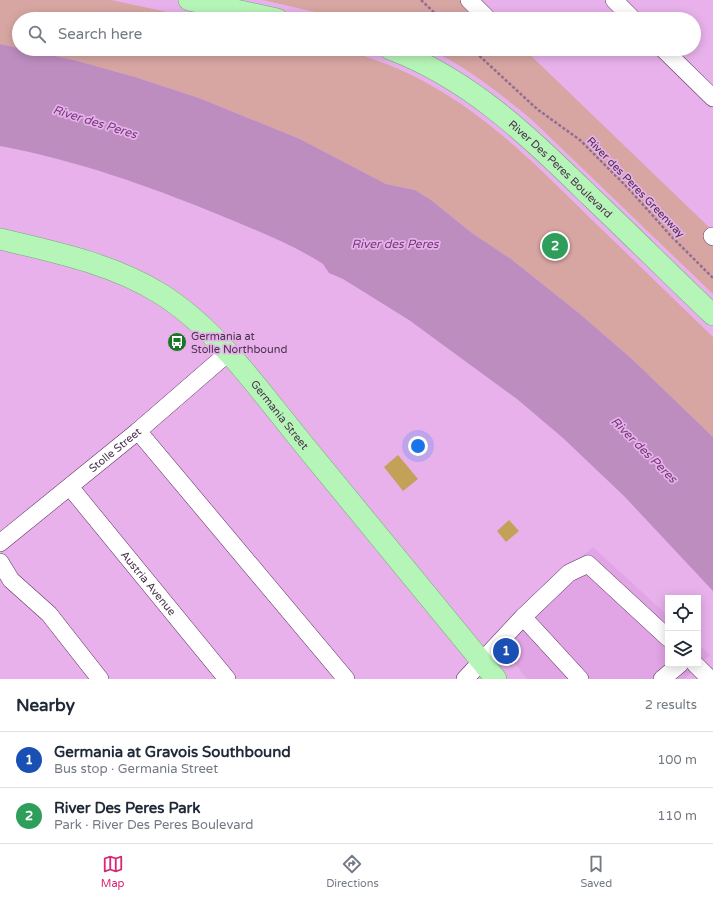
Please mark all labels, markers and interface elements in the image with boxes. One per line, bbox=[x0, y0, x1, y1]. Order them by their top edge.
search box bbox=[12, 12, 701, 56]
icon: search bbox=[26, 23, 48, 45]
text: Search here bbox=[58, 25, 142, 43]
water label: River des Peres bbox=[51, 103, 140, 142]
street label: River Des Peres Boulevard bbox=[506, 118, 615, 221]
street label: River des Peres Greenway bbox=[584, 134, 687, 240]
pin: 2 bbox=[542, 231, 568, 261]
water label: River des Peres bbox=[351, 237, 440, 251]
place label: Germania at Stolle Northbound bbox=[191, 330, 287, 356]
bus stop icon: Germania at Stolle Northbound bbox=[166, 331, 188, 353]
street label: Germania Street bbox=[248, 378, 311, 452]
water label: River des Peres bbox=[608, 414, 681, 487]
street label: Stolle Street bbox=[86, 425, 144, 475]
your location bbox=[408, 436, 428, 456]
street label: Austria Avenue bbox=[118, 548, 178, 618]
map controls bbox=[665, 595, 701, 667]
button: locate bbox=[665, 595, 701, 631]
button: layers bbox=[665, 631, 701, 667]
pin: 1 bbox=[493, 636, 519, 666]
text: Nearby bbox=[16, 695, 75, 716]
text: 2 results bbox=[645, 697, 697, 713]
text: Germania at Gravois Southbound bbox=[54, 743, 291, 761]
text: 1 bbox=[25, 752, 33, 768]
text: 100 m bbox=[657, 752, 697, 768]
text: Bus stop · Germania Street bbox=[54, 761, 218, 777]
text: River Des Peres Park bbox=[54, 799, 200, 817]
text: 2 bbox=[25, 808, 33, 824]
text: 110 m bbox=[657, 808, 697, 824]
text: Park · River Des Peres Boulevard bbox=[54, 817, 254, 833]
tab: Map bbox=[101, 853, 125, 890]
tab: Directions bbox=[326, 853, 379, 890]
tab: Saved bbox=[580, 853, 612, 890]

